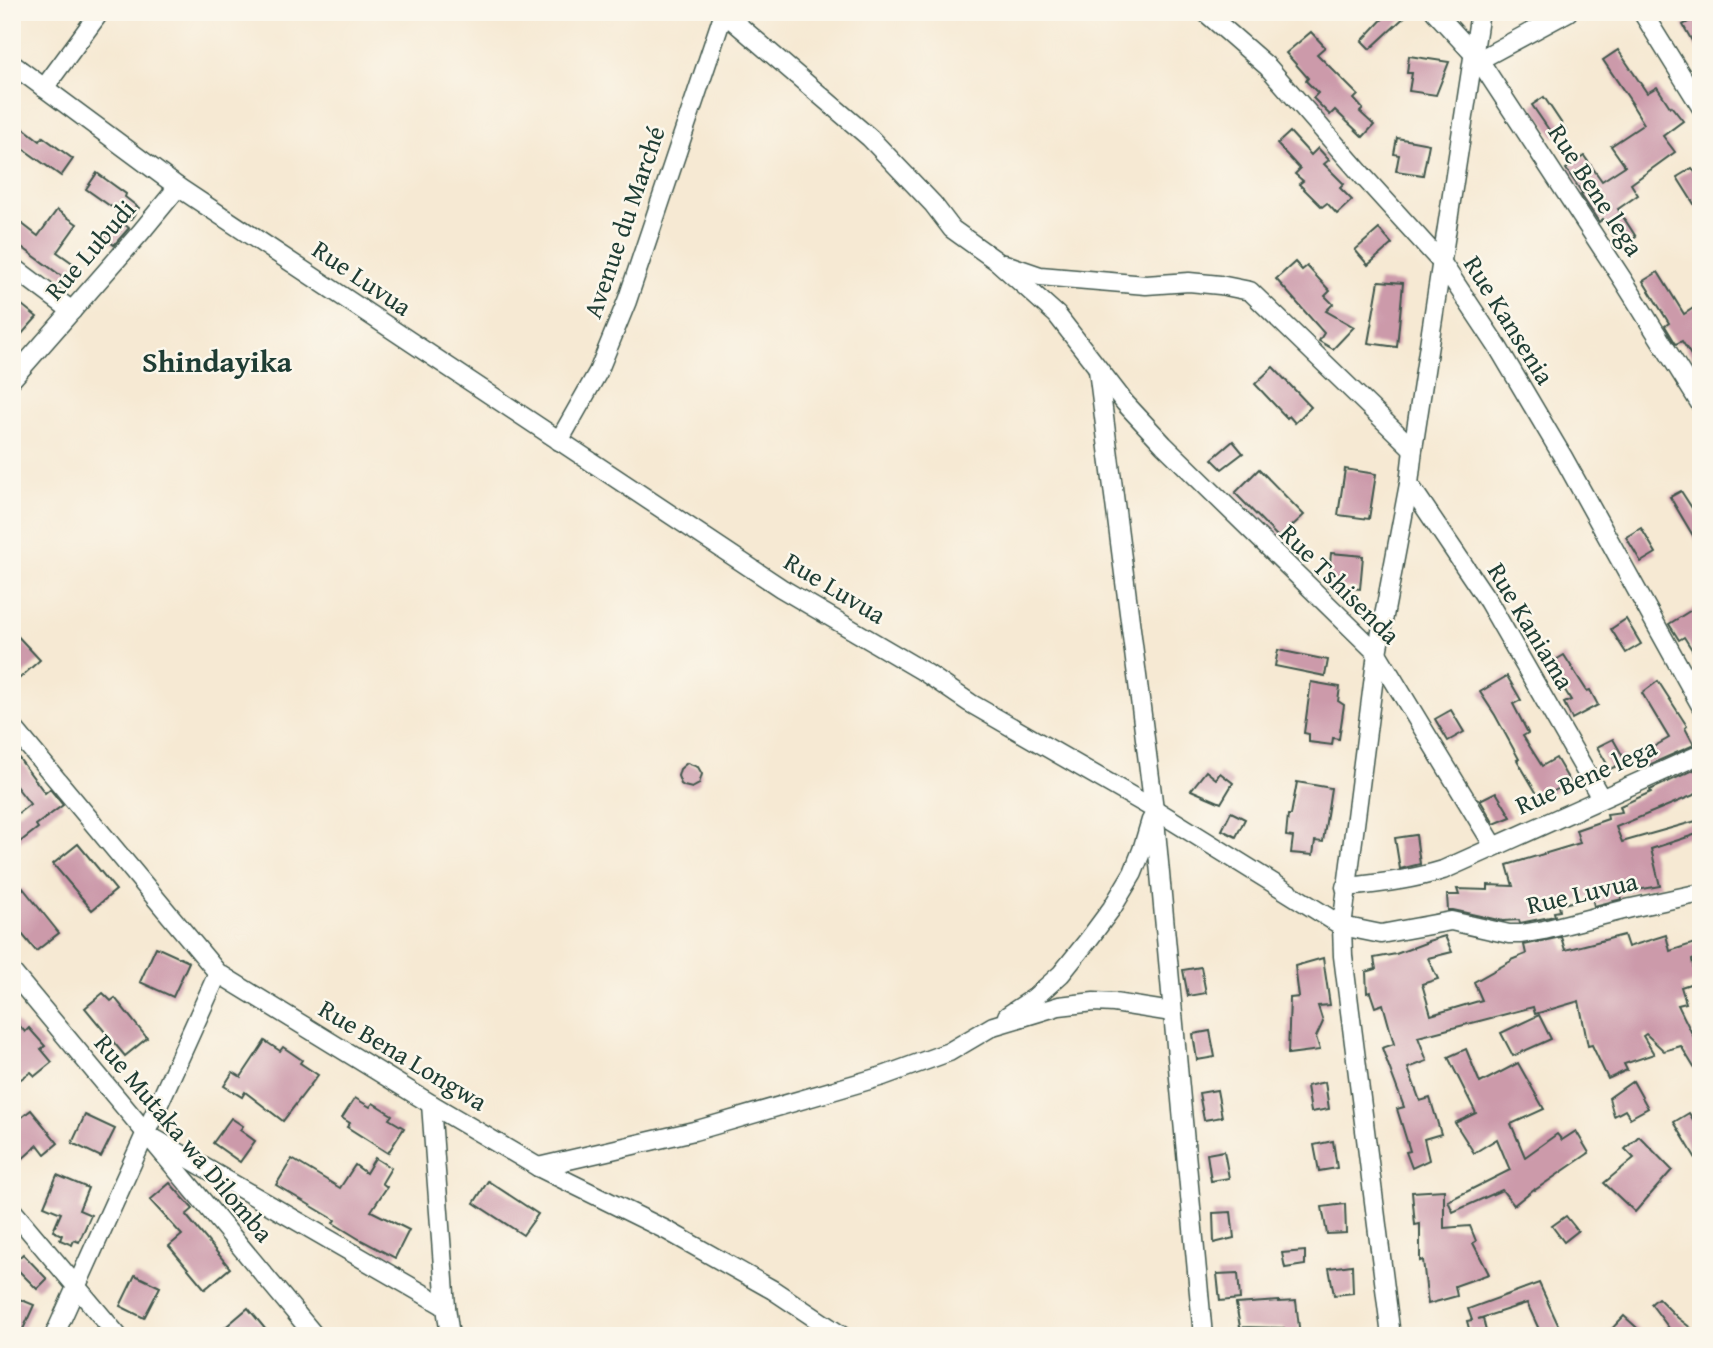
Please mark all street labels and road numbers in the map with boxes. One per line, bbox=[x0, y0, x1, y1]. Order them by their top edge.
street label: Rue Bene lega bbox=[1539, 116, 1654, 264]
street label: Avenue du Marché bbox=[572, 120, 675, 323]
street label: Rue Lubudi bbox=[35, 191, 144, 309]
street label: Rue Luvua bbox=[305, 230, 421, 326]
street label: Rue Kansenia bbox=[1454, 248, 1565, 393]
street label: Rue Tshisenda bbox=[1271, 514, 1410, 653]
street label: Rue Luvua bbox=[777, 542, 894, 634]
street label: Rue Kaniama bbox=[1478, 555, 1585, 697]
street label: Rue Bene lega bbox=[1509, 727, 1663, 824]
street label: Rue Luvua bbox=[1522, 861, 1642, 924]
street label: Rue Bena Longwa bbox=[312, 989, 495, 1121]
street label: Rue Mutaka wa Dilomba bbox=[85, 1025, 284, 1251]

